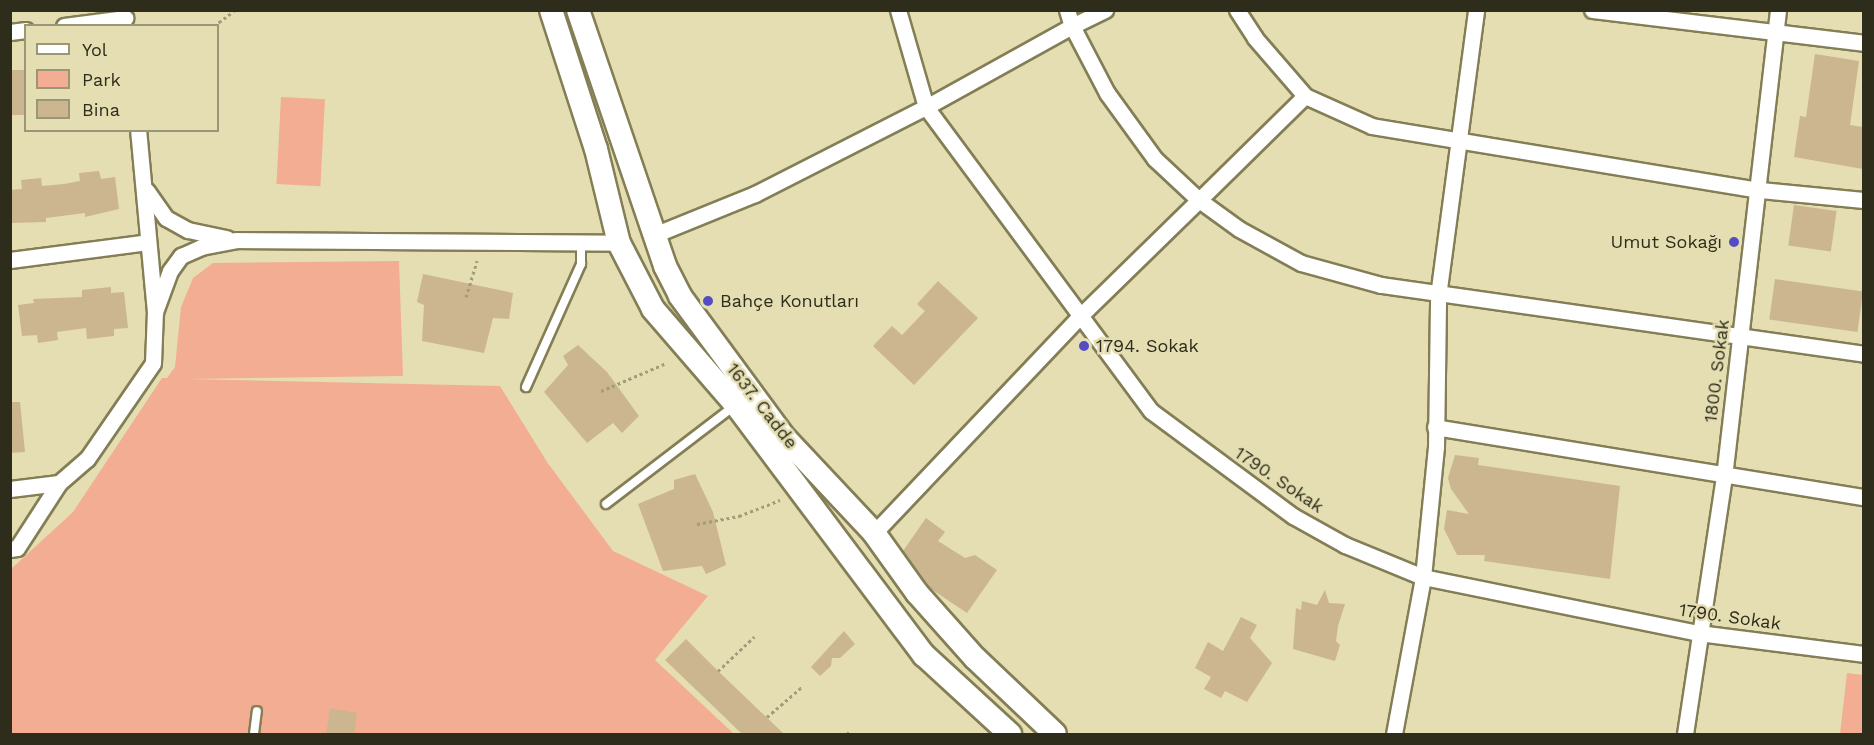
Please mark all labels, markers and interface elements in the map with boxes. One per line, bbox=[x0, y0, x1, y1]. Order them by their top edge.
legend bbox=[24, 24, 219, 132]
text: Yol bbox=[82, 39, 107, 60]
text: Park bbox=[82, 69, 121, 90]
text: Bina bbox=[82, 99, 120, 120]
place label: Umut Sokağı bbox=[1610, 231, 1722, 253]
marker: Umut Sokağı bbox=[1727, 235, 1741, 249]
place label: Bahçe Konutları bbox=[720, 290, 859, 312]
marker: Bahçe Konutları bbox=[701, 294, 715, 308]
street label: 1800. Sokak bbox=[1700, 318, 1734, 424]
place label: 1794. Sokak bbox=[1096, 335, 1199, 357]
marker: 1794. Sokak bbox=[1077, 339, 1091, 353]
street label: 1637. Cadde bbox=[722, 359, 802, 453]
street label: 1790. Sokak bbox=[1230, 442, 1328, 518]
street label: 1790. Sokak bbox=[1678, 599, 1782, 635]

